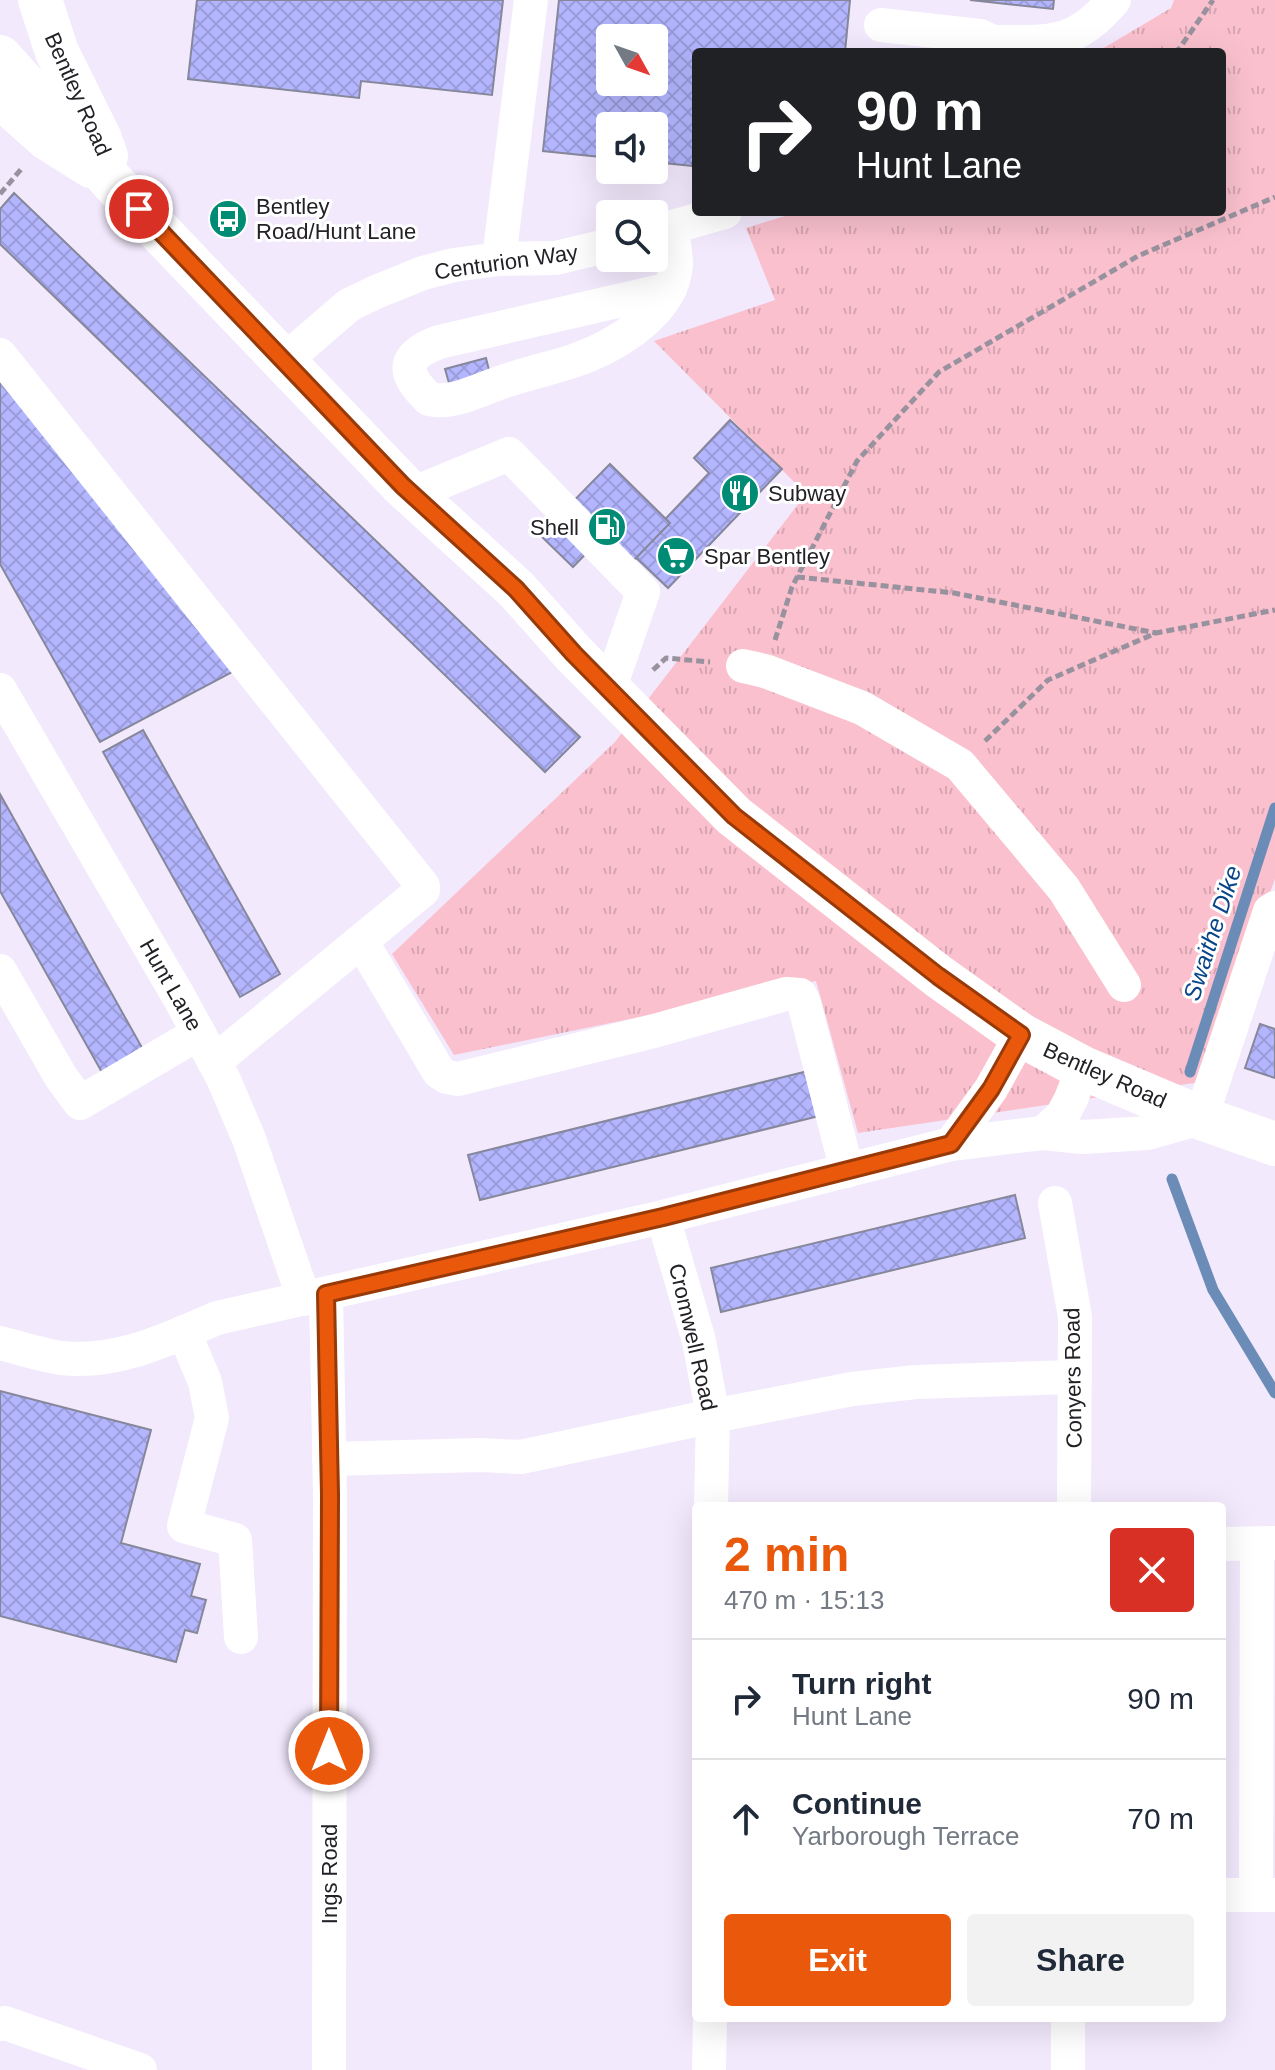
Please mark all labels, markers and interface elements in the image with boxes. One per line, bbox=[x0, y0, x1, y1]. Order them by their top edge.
north arrow bbox=[596, 24, 668, 96]
map controls bbox=[596, 24, 668, 272]
street label: Bentley Road bbox=[40, 29, 116, 159]
text: 90 m bbox=[856, 79, 984, 142]
icon: right bbox=[724, 80, 828, 184]
button: sound bbox=[596, 112, 668, 184]
text: Hunt Lane bbox=[856, 145, 1022, 186]
pin bbox=[105, 175, 173, 243]
icon: arrive bbox=[117, 187, 161, 231]
place label: Bentley Road/Hunt Lane bbox=[256, 194, 416, 244]
bus stop icon: Bentley Road/Hunt Lane bbox=[207, 198, 249, 240]
button: search bbox=[596, 200, 668, 272]
street label: Centurion Way bbox=[433, 240, 579, 284]
restaurant icon: Subway bbox=[719, 472, 761, 514]
place label: Subway bbox=[768, 481, 846, 506]
fuel station icon: Shell bbox=[586, 506, 628, 548]
place label: Shell bbox=[530, 515, 579, 540]
supermarket icon: Spar Bentley bbox=[655, 535, 697, 577]
place label: Spar Bentley bbox=[704, 544, 830, 569]
water label: Swaithe Dike bbox=[1178, 862, 1246, 1004]
street label: Hunt Lane bbox=[135, 935, 207, 1035]
street label: Bentley Road bbox=[1040, 1037, 1170, 1113]
street label: Cromwell Road bbox=[664, 1261, 722, 1413]
street label: Conyers Road bbox=[1059, 1307, 1087, 1449]
text: 2 min bbox=[724, 1528, 849, 1581]
button: close bbox=[1110, 1528, 1194, 1612]
text: 470 m · 15:13 bbox=[724, 1585, 884, 1615]
text: Turn right bbox=[792, 1667, 931, 1700]
icon: right bbox=[724, 1677, 768, 1721]
text: 90 m bbox=[1127, 1682, 1194, 1715]
text: Hunt Lane bbox=[792, 1701, 912, 1731]
position arrow bbox=[287, 1709, 371, 1793]
text: Continue bbox=[792, 1787, 922, 1820]
icon: ahead bbox=[724, 1797, 768, 1841]
text: 70 m bbox=[1127, 1802, 1194, 1835]
text: Yarborough Terrace bbox=[792, 1821, 1019, 1851]
street label: Ings Road bbox=[317, 1824, 342, 1924]
button: Exit bbox=[724, 1914, 951, 2006]
button: Share bbox=[967, 1914, 1194, 2006]

